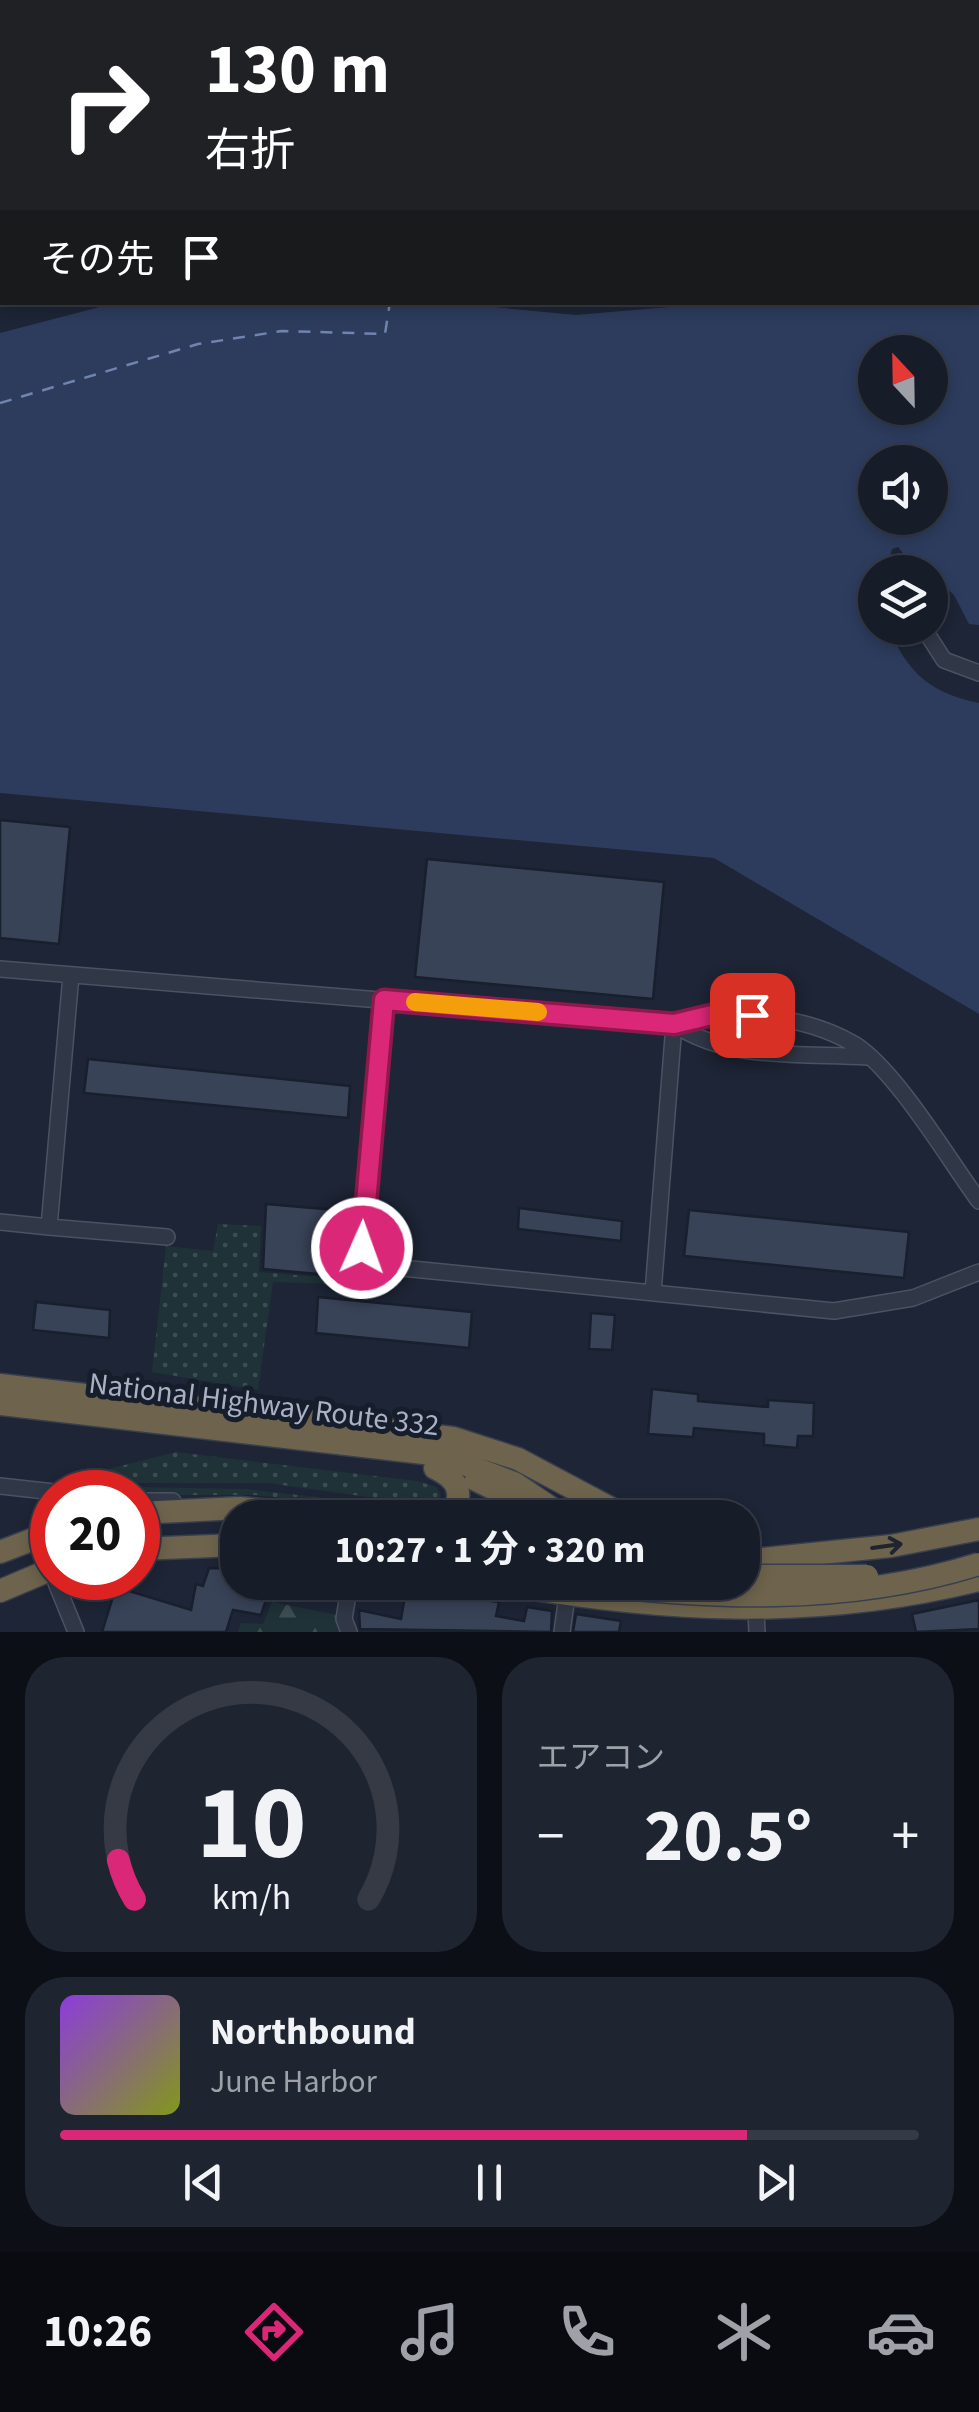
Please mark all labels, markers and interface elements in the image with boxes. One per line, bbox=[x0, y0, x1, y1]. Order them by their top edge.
text: 130 m bbox=[205, 20, 390, 120]
icon: right bbox=[40, 40, 170, 170]
text: 右折 bbox=[205, 119, 295, 183]
icon: arrive bbox=[174, 230, 229, 285]
text: その先 bbox=[40, 233, 154, 287]
north arrow bbox=[858, 335, 948, 425]
map controls bbox=[858, 335, 948, 645]
button: sound bbox=[858, 445, 948, 535]
button: layers bbox=[858, 555, 948, 645]
pin bbox=[710, 973, 795, 1058]
icon: arrive bbox=[725, 988, 780, 1043]
position arrow bbox=[310, 1196, 414, 1300]
street label: National Highway Route 332 bbox=[86, 1362, 442, 1447]
speed limit sign: 20 bbox=[30, 1470, 160, 1600]
text: 10:27 · 1 分 · 320 m bbox=[335, 1523, 645, 1577]
one-way arrow bbox=[870, 1536, 903, 1555]
text: エアコン bbox=[537, 1735, 665, 1781]
text: 10 bbox=[196, 1751, 306, 1899]
text: 20.5° bbox=[644, 1783, 812, 1890]
text: − bbox=[537, 1798, 564, 1876]
text: + bbox=[892, 1798, 919, 1876]
text: km/h bbox=[211, 1872, 291, 1923]
text: Northbound bbox=[210, 2005, 416, 2059]
text: June Harbor bbox=[210, 2059, 377, 2105]
icon: previous bbox=[176, 2155, 231, 2210]
icon: pause bbox=[462, 2155, 517, 2210]
icon: next bbox=[748, 2155, 803, 2210]
icon: directions bbox=[239, 2297, 309, 2367]
icon: music bbox=[395, 2297, 465, 2367]
icon: phone bbox=[552, 2297, 622, 2367]
icon: climate bbox=[709, 2297, 779, 2367]
icon: car bbox=[866, 2297, 936, 2367]
text: 10:26 bbox=[43, 2300, 152, 2364]

